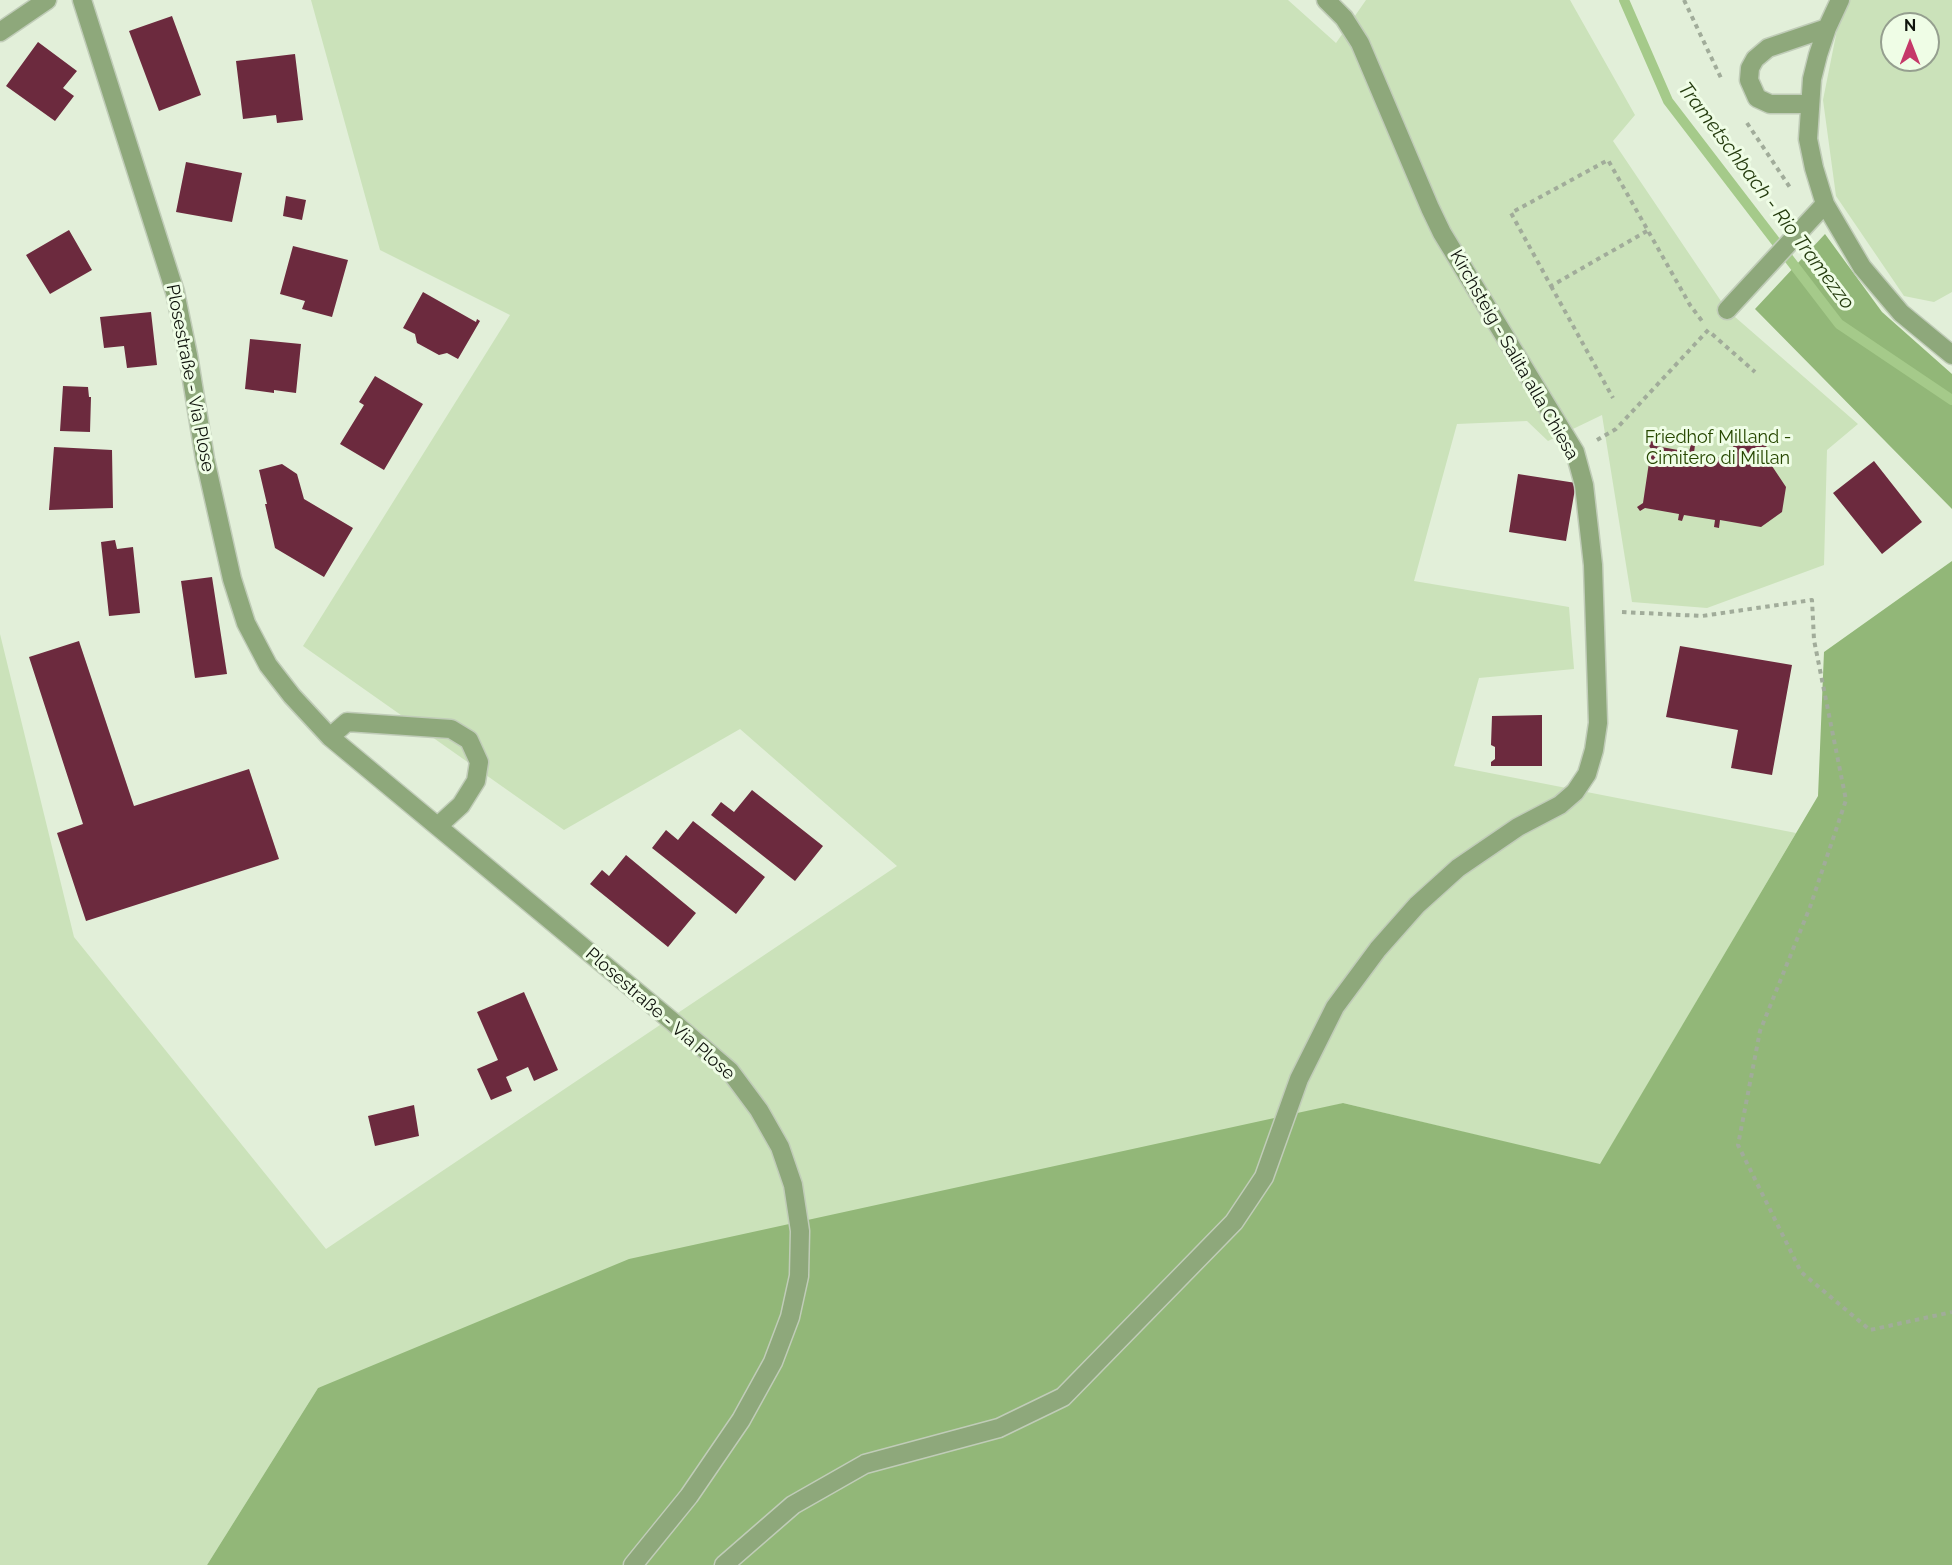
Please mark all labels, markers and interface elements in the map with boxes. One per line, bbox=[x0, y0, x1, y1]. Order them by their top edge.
north arrow bbox=[1880, 12, 1940, 72]
text: N bbox=[1904, 16, 1916, 35]
water label: Trametschbach - Rio Tramezzo bbox=[1673, 78, 1859, 314]
street label: Kirchsteig - Salita alla Chiesa bbox=[1445, 246, 1583, 464]
street label: Plosestraße - Via Plose bbox=[161, 282, 219, 474]
park label: Friedhof Milland - Cimitero di Millan bbox=[1645, 427, 1791, 470]
street label: Plosestraße - Via Plose bbox=[581, 943, 739, 1085]

